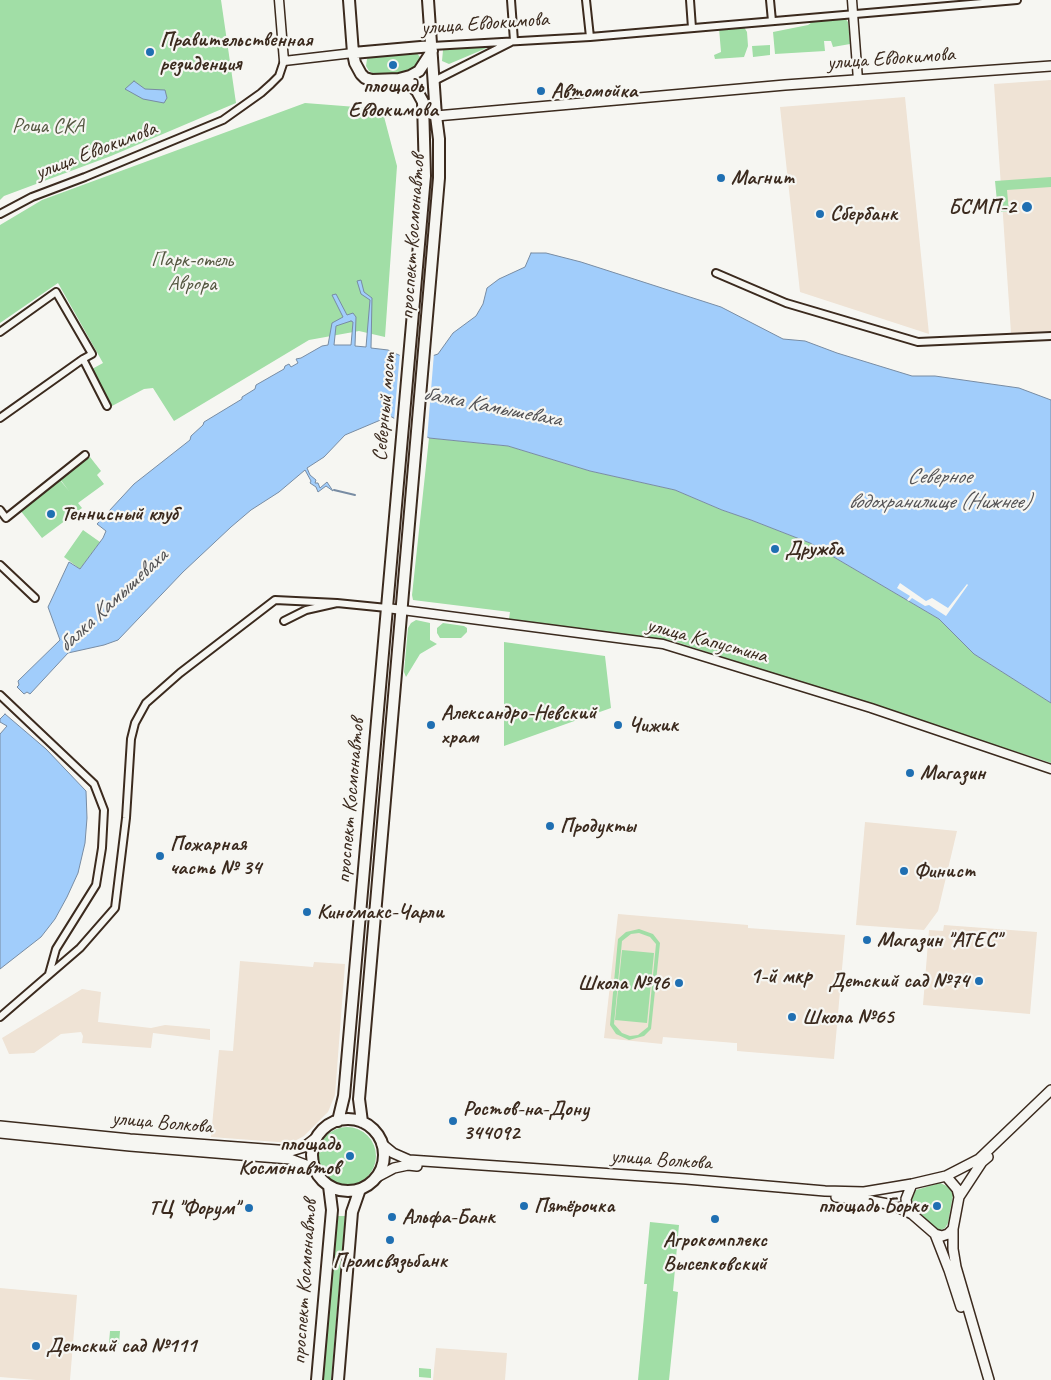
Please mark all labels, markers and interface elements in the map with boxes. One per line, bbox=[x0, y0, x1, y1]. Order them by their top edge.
street label: улица Евдокимова bbox=[420, 7, 550, 41]
place label: Правительственная резиденция bbox=[160, 27, 312, 77]
street label: улица Евдокимова bbox=[826, 42, 956, 76]
marker: Правительственная резиденция bbox=[144, 46, 156, 58]
marker: площадь Евдокимова bbox=[387, 59, 399, 71]
place label: площадь Евдокимова bbox=[348, 73, 438, 123]
place label: Автомойка bbox=[551, 78, 637, 104]
marker: Автомойка bbox=[535, 85, 547, 97]
park label: Роща СКА bbox=[12, 113, 84, 139]
street label: улица Евдокимова bbox=[32, 116, 160, 186]
street label: проспект Космонавтов bbox=[395, 154, 431, 320]
place label: Магнит bbox=[731, 165, 794, 191]
marker: Магнит bbox=[715, 172, 727, 184]
place label: БСМП-2 bbox=[948, 194, 1016, 220]
marker: БСМП-2 bbox=[1020, 200, 1034, 214]
place label: Сбербанк bbox=[830, 201, 897, 227]
marker: Сбербанк bbox=[814, 208, 826, 220]
park label: Парк-отель Аврора bbox=[151, 247, 233, 297]
street label: Северный мост bbox=[368, 352, 402, 462]
water label: балка Камышеваха bbox=[421, 381, 563, 433]
water label: Северное водохранилище (Нижнее) bbox=[848, 464, 1030, 516]
place label: Теннисный клуб bbox=[61, 501, 178, 527]
marker: Теннисный клуб bbox=[45, 508, 57, 520]
place label: Дружба bbox=[785, 536, 843, 562]
water label: балка Камышеваха bbox=[53, 543, 173, 659]
marker: Дружба bbox=[769, 543, 781, 555]
street label: улица Капустина bbox=[644, 613, 770, 669]
place label: Александро-Невский храм bbox=[441, 700, 596, 750]
place label: Чижик bbox=[628, 712, 678, 738]
street label: проспект Космонавтов bbox=[331, 718, 371, 884]
marker: Александро-Невский храм bbox=[425, 719, 437, 731]
marker: Чижик bbox=[612, 719, 624, 731]
place label: Магазин bbox=[920, 760, 985, 786]
marker: Магазин bbox=[904, 767, 916, 779]
place label: Продукты bbox=[560, 813, 636, 839]
marker: Продукты bbox=[544, 820, 556, 832]
place label: Пожарная часть № 34 bbox=[170, 831, 261, 881]
marker: Пожарная часть № 34 bbox=[154, 850, 166, 862]
place label: Финист bbox=[914, 858, 976, 884]
marker: Финист bbox=[898, 865, 910, 877]
place label: Киномакс-Чарли bbox=[317, 899, 444, 925]
marker: Киномакс-Чарли bbox=[301, 906, 313, 918]
place label: Магазин "АТЕС" bbox=[877, 927, 1001, 953]
marker: Магазин "АТЕС" bbox=[861, 934, 873, 946]
district label: 1-й мкр bbox=[750, 964, 812, 990]
place label: Детский сад №74 bbox=[828, 968, 969, 994]
place label: Школа №96 bbox=[577, 970, 669, 996]
marker: Детский сад №74 bbox=[973, 975, 985, 987]
marker: Школа №96 bbox=[673, 977, 685, 989]
place label: Школа №65 bbox=[802, 1004, 894, 1030]
marker: Школа №65 bbox=[786, 1011, 798, 1023]
place label: Ростов-на-Дону 344092 bbox=[463, 1096, 589, 1146]
street label: улица Волкова bbox=[111, 1106, 213, 1140]
marker: Ростов-на-Дону 344092 bbox=[447, 1115, 459, 1127]
place label: площадь Космонавтов bbox=[239, 1131, 340, 1181]
street label: улица Волкова bbox=[610, 1144, 712, 1176]
marker: площадь Космонавтов bbox=[344, 1150, 356, 1162]
place label: Пятёрочка bbox=[534, 1193, 614, 1219]
place label: площадь Борко bbox=[818, 1193, 927, 1219]
place label: ТЦ "Форум" bbox=[149, 1195, 239, 1221]
street label: проспект Космонавтов bbox=[287, 1199, 323, 1365]
marker: Пятёрочка bbox=[518, 1200, 530, 1212]
marker: площадь Борко bbox=[931, 1200, 943, 1212]
marker: ТЦ "Форум" bbox=[243, 1202, 255, 1214]
place label: Альфа-Банк bbox=[402, 1204, 495, 1230]
marker: Альфа-Банк bbox=[386, 1211, 398, 1223]
marker: Агрокомплекс Выселковский bbox=[709, 1213, 721, 1225]
place label: Агрокомплекс Выселковский bbox=[663, 1227, 767, 1277]
marker: Промсвязьбанк bbox=[384, 1234, 396, 1246]
place label: Промсвязьбанк bbox=[333, 1248, 447, 1274]
place label: Детский сад №111 bbox=[46, 1333, 196, 1359]
marker: Детский сад №111 bbox=[30, 1340, 42, 1352]

